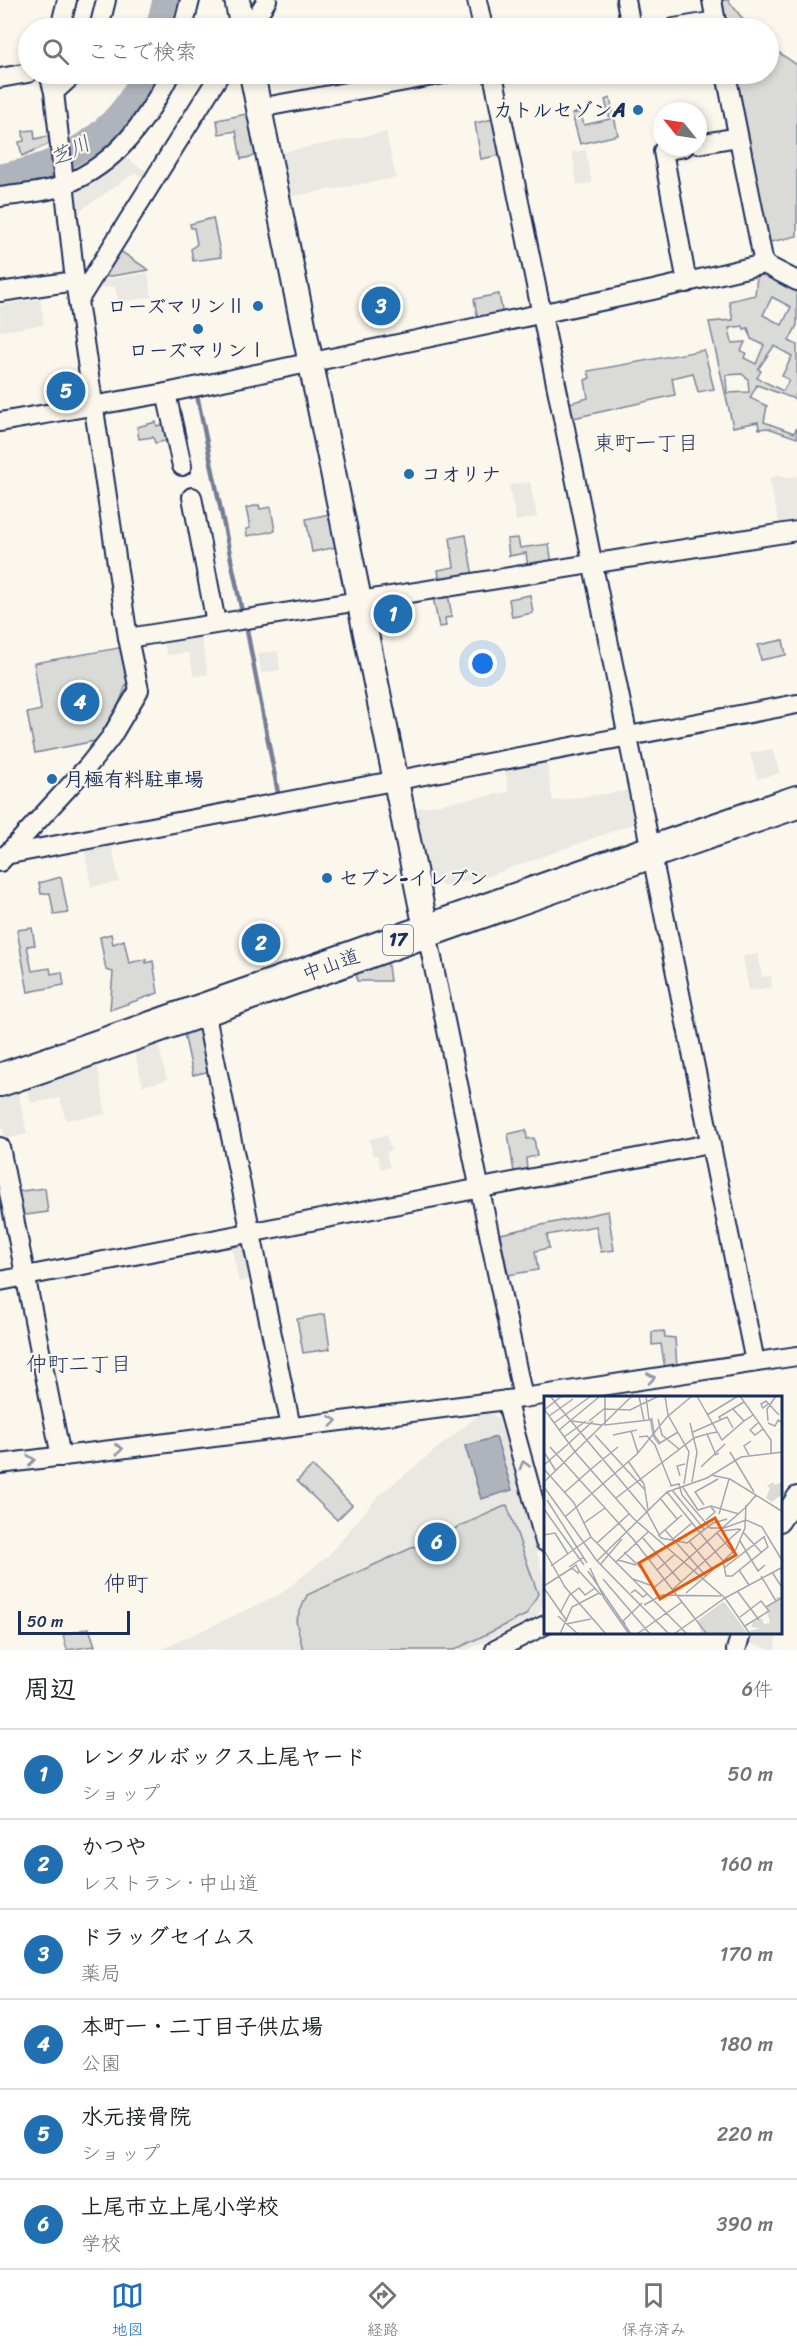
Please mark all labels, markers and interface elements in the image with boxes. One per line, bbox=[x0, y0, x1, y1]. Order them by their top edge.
search box bbox=[18, 18, 779, 84]
text: ここで検索 bbox=[87, 32, 197, 71]
icon: search bbox=[39, 35, 72, 68]
place label: カトルセゾンA bbox=[493, 93, 626, 128]
north arrow bbox=[653, 102, 707, 156]
marker: カトルセゾンA bbox=[631, 103, 645, 117]
water label: 芝川 bbox=[43, 125, 97, 177]
pin: 3 bbox=[362, 284, 400, 328]
place label: ローズマリンⅡ bbox=[108, 289, 246, 324]
marker: ローズマリンⅡ bbox=[251, 299, 265, 313]
marker: ローズマリンⅠ bbox=[191, 322, 205, 336]
place label: ローズマリンⅠ bbox=[129, 333, 267, 368]
pin: 5 bbox=[46, 368, 86, 414]
district label: 東町一丁目 bbox=[594, 424, 699, 462]
place label: コオリナ bbox=[421, 457, 501, 492]
marker: コオリナ bbox=[402, 467, 416, 481]
pin: 1 bbox=[374, 592, 412, 636]
your location bbox=[468, 649, 497, 678]
pin: 4 bbox=[60, 680, 100, 724]
place label: 月極有料駐車場 bbox=[64, 762, 204, 797]
marker: 月極有料駐車場 bbox=[45, 772, 59, 786]
place label: セブン-イレブン bbox=[339, 861, 488, 896]
marker: セブン-イレブン bbox=[320, 871, 334, 885]
pin: 2 bbox=[242, 920, 280, 966]
road number: 17 bbox=[383, 925, 413, 955]
street label: 中山道 bbox=[297, 938, 365, 992]
district label: 仲町二丁目 bbox=[27, 1345, 132, 1383]
one-way arrow bbox=[647, 1373, 656, 1385]
inset map bbox=[544, 1396, 782, 1635]
one-way arrow bbox=[329, 1415, 338, 1428]
one-way arrow bbox=[115, 1443, 124, 1456]
one-way arrow bbox=[26, 1454, 35, 1467]
one-way arrow bbox=[519, 1460, 531, 1471]
pin: 6 bbox=[418, 1520, 456, 1564]
district label: 仲町 bbox=[104, 1564, 148, 1603]
text: 50 m bbox=[27, 1607, 63, 1636]
scale bar bbox=[18, 1608, 130, 1636]
text: 周辺 bbox=[24, 1666, 76, 1712]
text: 6件 bbox=[742, 1672, 773, 1707]
text: レンタルボックス上尾ヤード bbox=[81, 1737, 366, 1776]
text: 1 bbox=[39, 1757, 48, 1792]
text: 50 m bbox=[728, 1757, 773, 1792]
text: ショップ bbox=[81, 1776, 160, 1811]
text: かつや bbox=[81, 1827, 147, 1866]
text: 2 bbox=[38, 1847, 49, 1882]
text: 160 m bbox=[720, 1847, 773, 1882]
text: レストラン · 中山道 bbox=[81, 1866, 258, 1901]
text: ドラッグセイムス bbox=[81, 1917, 256, 1956]
text: 3 bbox=[38, 1937, 49, 1972]
text: 170 m bbox=[720, 1937, 773, 1972]
text: 薬局 bbox=[81, 1956, 121, 1991]
text: 本町一・二丁目子供広場 bbox=[81, 2007, 323, 2046]
text: 4 bbox=[37, 2027, 50, 2062]
text: 180 m bbox=[719, 2027, 773, 2062]
text: 公園 bbox=[81, 2046, 121, 2081]
text: 水元接骨院 bbox=[81, 2097, 191, 2136]
text: 5 bbox=[37, 2117, 50, 2152]
text: 220 m bbox=[717, 2117, 773, 2152]
text: ショップ bbox=[81, 2136, 160, 2171]
text: 上尾市立上尾小学校 bbox=[81, 2187, 279, 2226]
text: 6 bbox=[38, 2207, 49, 2242]
text: 390 m bbox=[717, 2207, 773, 2242]
text: 学校 bbox=[81, 2226, 121, 2261]
tab: 地図 bbox=[111, 2279, 144, 2344]
tab: 経路 bbox=[366, 2279, 399, 2344]
tab: 保存済み bbox=[622, 2279, 686, 2344]

